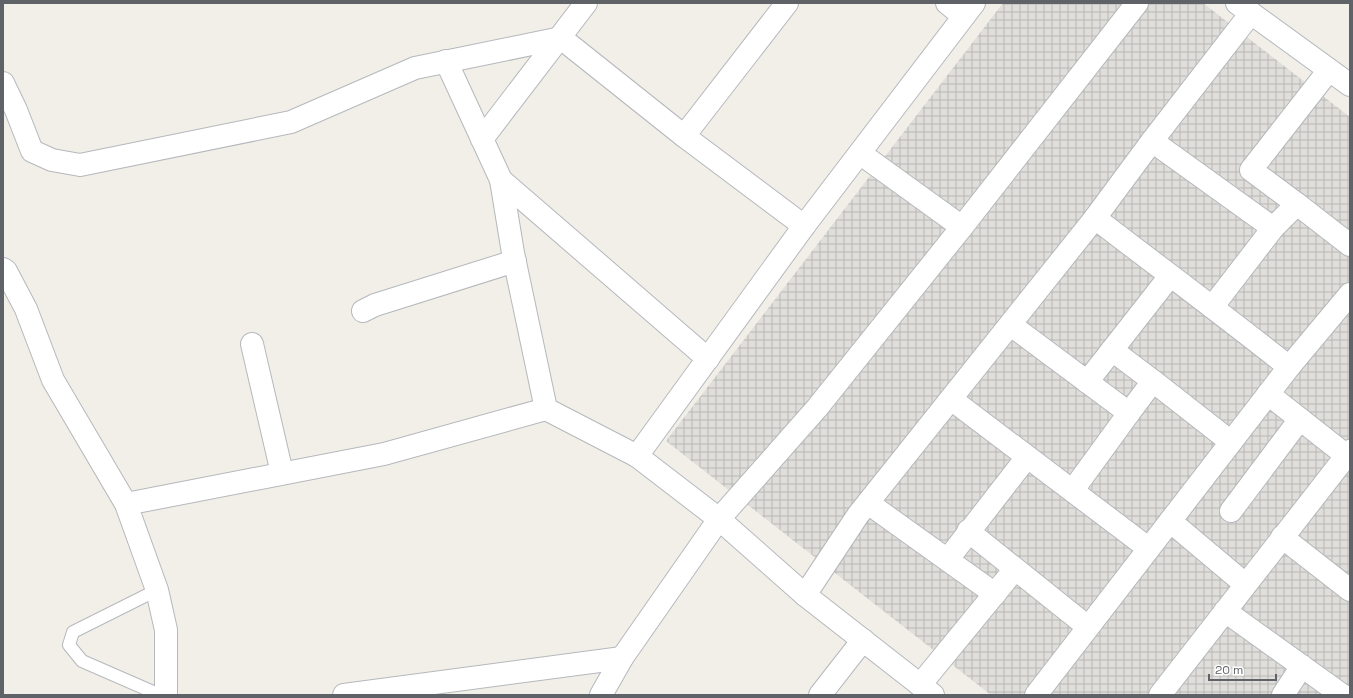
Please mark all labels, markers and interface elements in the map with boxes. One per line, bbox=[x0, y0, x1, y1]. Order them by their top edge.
scale bar bbox=[1209, 656, 1276, 682]
text: 20 m bbox=[1215, 662, 1243, 678]

